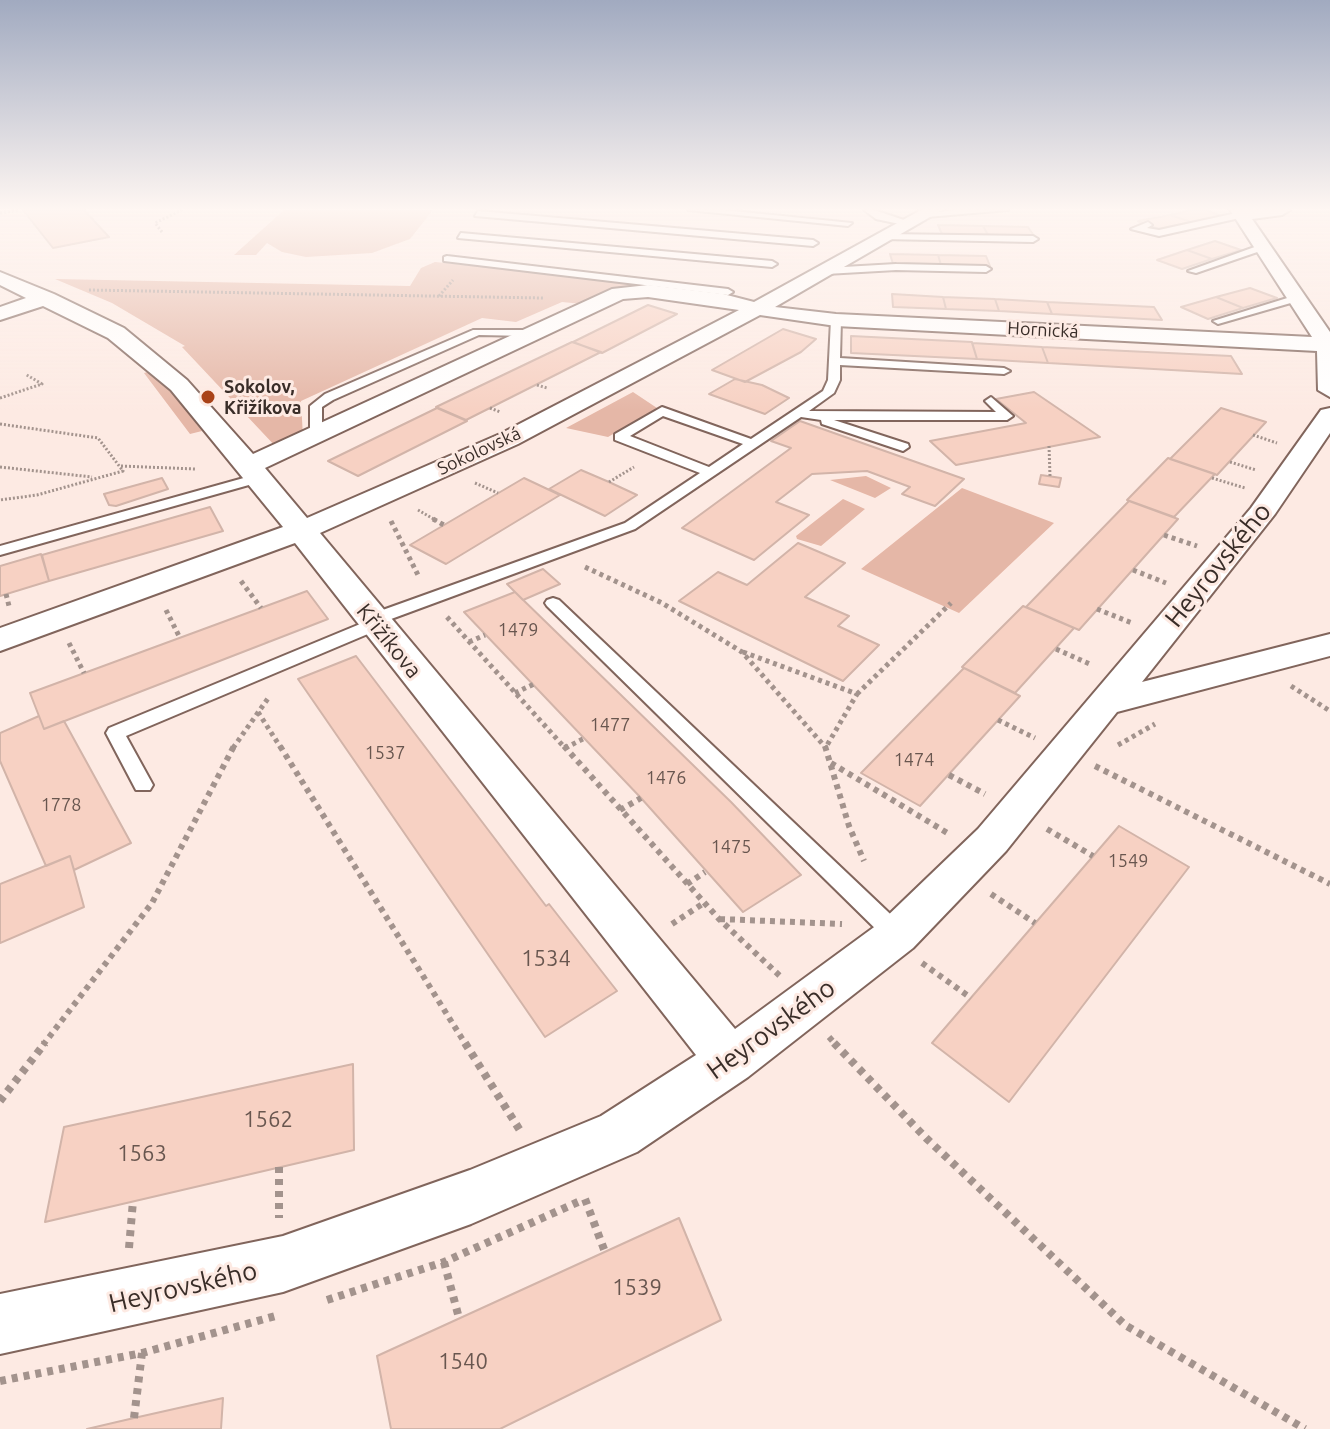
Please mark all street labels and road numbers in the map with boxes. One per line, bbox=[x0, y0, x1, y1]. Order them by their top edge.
street label: Hornická bbox=[1007, 317, 1079, 343]
street label: Sokolovská bbox=[434, 422, 524, 480]
street label: Heyrovského bbox=[1158, 496, 1278, 634]
street label: Křižíkova bbox=[351, 598, 427, 684]
street label: Heyrovského bbox=[701, 972, 841, 1086]
street label: Heyrovského bbox=[106, 1255, 260, 1319]

